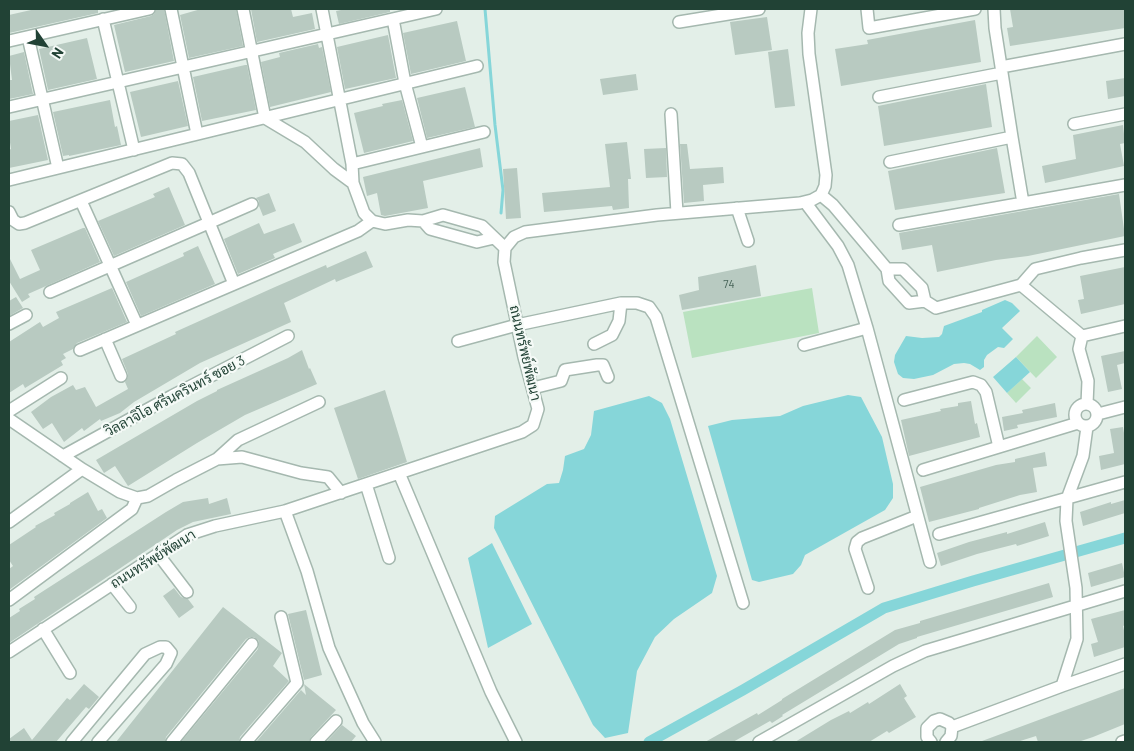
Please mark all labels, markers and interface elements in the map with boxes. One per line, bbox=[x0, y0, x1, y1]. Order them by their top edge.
north arrow bbox=[20, 20, 70, 70]
text: N bbox=[48, 45, 68, 62]
house number: 74 bbox=[723, 277, 735, 291]
street label: ถนนทรัพย์พัฒนา bbox=[506, 304, 544, 402]
street label: วิลลาจิโอ ศรีนครินทร์ ซอย 3 bbox=[102, 352, 248, 440]
street label: ถนนทรัพย์พัฒนา bbox=[107, 526, 199, 592]

